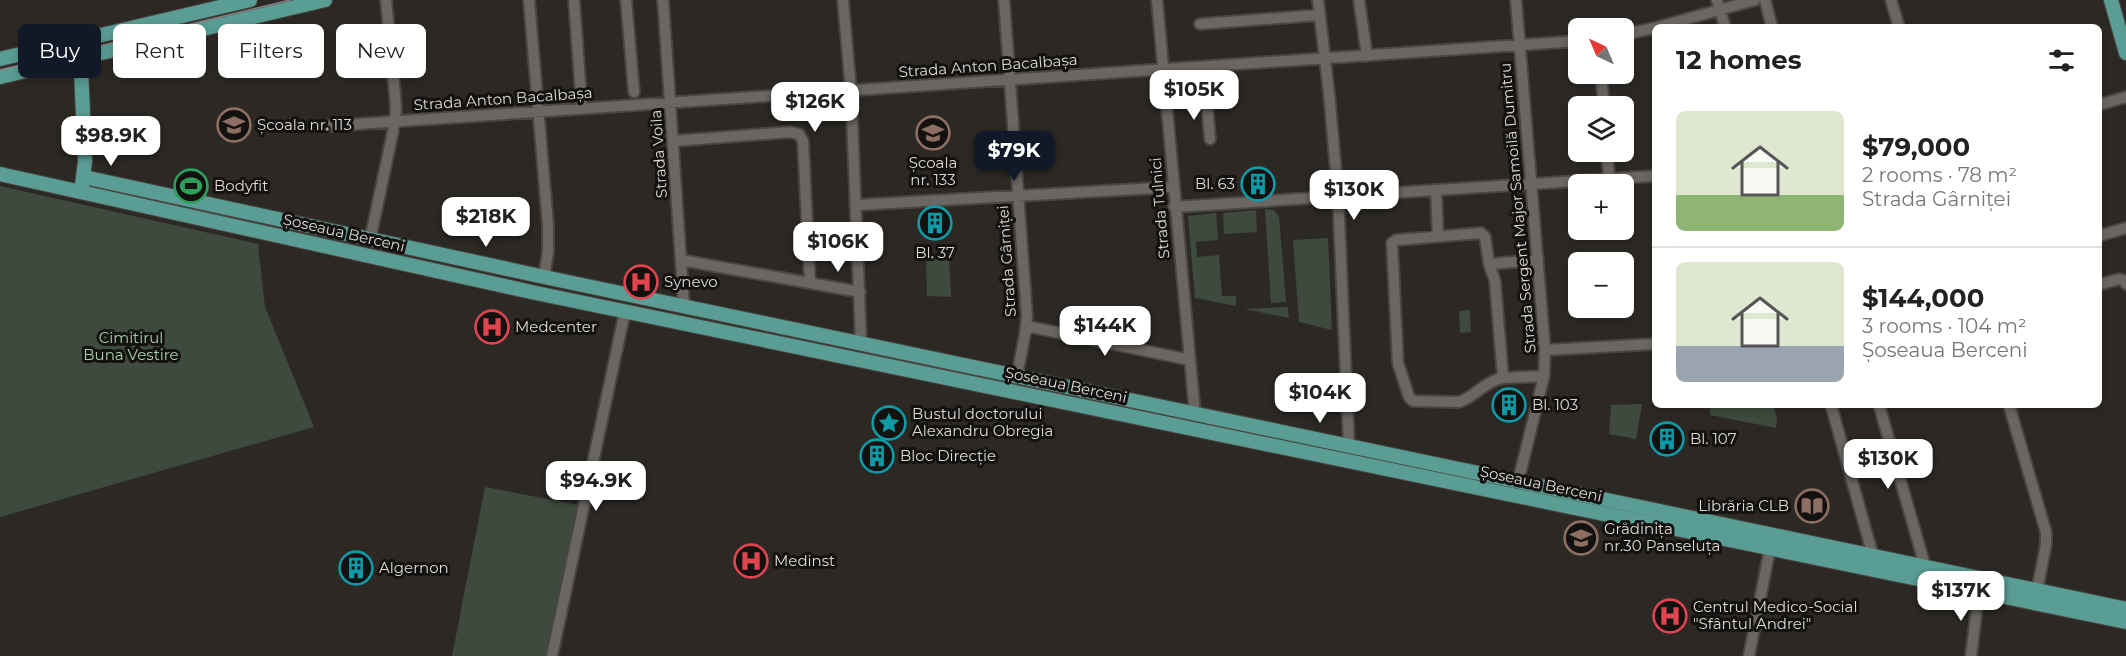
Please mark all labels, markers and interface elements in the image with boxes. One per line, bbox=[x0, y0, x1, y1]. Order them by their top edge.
north arrow bbox=[1568, 18, 1634, 84]
map controls bbox=[1568, 18, 1634, 318]
chip: Buy bbox=[18, 24, 101, 78]
chip: Rent bbox=[113, 24, 206, 78]
chip: Filters bbox=[218, 24, 324, 78]
chip: New bbox=[336, 24, 426, 78]
text: 12 homes bbox=[1676, 44, 1802, 76]
icon: filters bbox=[2045, 44, 2078, 77]
street label: Strada Anton Bacalbașa bbox=[898, 50, 1078, 82]
street label: Strada Sergent Major Samoilă Dumitru bbox=[1495, 62, 1540, 354]
pin: $105K bbox=[1152, 70, 1236, 121]
text: $105K bbox=[1164, 77, 1224, 101]
pin: $126K bbox=[773, 82, 857, 133]
street label: Strada Anton Bacalbașa bbox=[413, 83, 593, 115]
text: $126K bbox=[785, 89, 845, 113]
button: layers bbox=[1568, 96, 1634, 162]
school or university icon: Școala nr. 113 bbox=[216, 107, 252, 143]
street label: Strada Voila bbox=[646, 109, 671, 199]
place label: Școala nr. 113 bbox=[257, 115, 352, 135]
school or university icon: Școala nr. 133 bbox=[915, 115, 951, 151]
pin: $98.9K bbox=[62, 116, 160, 167]
text: $98.9K bbox=[75, 123, 147, 147]
pin: $79K bbox=[978, 131, 1050, 182]
text: $79,000 bbox=[1862, 131, 1970, 163]
icon: home bbox=[1724, 135, 1796, 207]
text: $79K bbox=[988, 138, 1040, 162]
place label: Școala nr. 133 bbox=[909, 153, 957, 189]
street label: Strada Tulnici bbox=[1146, 157, 1173, 259]
text: 2 rooms · 78 m² bbox=[1862, 163, 2017, 187]
building icon: Bl. 63 bbox=[1240, 166, 1276, 202]
sports icon: Bodyfit bbox=[173, 168, 209, 204]
pin: $130K bbox=[1312, 170, 1396, 221]
place label: Bl. 63 bbox=[1195, 174, 1235, 193]
button: + bbox=[1568, 174, 1634, 240]
place label: Bodyfit bbox=[214, 176, 268, 195]
text: $130K bbox=[1324, 177, 1384, 201]
text: Strada Gârniței bbox=[1862, 187, 2011, 211]
pin: $218K bbox=[444, 197, 528, 248]
text: $218K bbox=[456, 204, 516, 228]
building icon: Bl. 37 bbox=[917, 205, 953, 241]
street label: Strada Gârniței bbox=[993, 205, 1021, 317]
street label: Șoseaua Berceni bbox=[281, 209, 407, 257]
pin: $106K bbox=[796, 222, 880, 273]
text: $106K bbox=[807, 229, 869, 253]
place label: Bl. 37 bbox=[915, 243, 955, 262]
button: − bbox=[1568, 252, 1634, 318]
hospital icon: Synevo bbox=[623, 264, 659, 300]
place label: Synevo bbox=[664, 272, 718, 291]
text: $144,000 bbox=[1862, 282, 1984, 314]
icon: home bbox=[1724, 286, 1796, 358]
pin: $144K bbox=[1063, 306, 1147, 357]
hospital icon: Medcenter bbox=[474, 309, 510, 345]
text: $144K bbox=[1074, 313, 1136, 337]
text: 3 rooms · 104 m² bbox=[1862, 314, 2027, 338]
place label: Medcenter bbox=[515, 317, 597, 336]
park label: Cimitirul Buna Vestire bbox=[83, 328, 179, 364]
text: Șoseaua Berceni bbox=[1862, 338, 2028, 362]
street label: Șoseaua Berceni bbox=[1003, 362, 1129, 408]
pin: $104K bbox=[1278, 373, 1362, 424]
text: $104K bbox=[1289, 380, 1351, 404]
building icon: Bl. 103 bbox=[1491, 387, 1527, 423]
place label: Bl. 103 bbox=[1532, 395, 1578, 414]
place label: Bustul doctorului Alexandru Obregia bbox=[912, 404, 1053, 440]
place icon: Bustul doctorului Alexandru Obregia bbox=[871, 405, 907, 441]
building icon: Bl. 107 bbox=[1649, 421, 1685, 457]
place label: Bl. 107 bbox=[1690, 429, 1737, 448]
building icon: Bloc Direcție bbox=[859, 438, 895, 474]
pin: $130K bbox=[1846, 439, 1930, 490]
place label: Bloc Direcție bbox=[900, 446, 996, 466]
text: $130K bbox=[1858, 446, 1918, 470]
pin: $94.9K bbox=[547, 461, 645, 512]
street label: Șoseaua Berceni bbox=[1478, 461, 1604, 507]
text: $94.9K bbox=[560, 468, 632, 492]
library icon: Librăria CLB bbox=[1794, 488, 1830, 524]
place label: Librăria CLB bbox=[1698, 496, 1789, 515]
place label: Grădinița nr.30 Panseluța bbox=[1604, 519, 1720, 556]
school or university icon: Grădinița nr.30 Panseluța bbox=[1563, 520, 1599, 556]
hospital icon: Medinst bbox=[733, 543, 769, 579]
building icon: Algernon bbox=[338, 550, 374, 586]
place label: Medinst bbox=[774, 551, 835, 570]
place label: Algernon bbox=[379, 558, 449, 577]
pin: $137K bbox=[1919, 571, 2003, 622]
text: $137K bbox=[1931, 578, 1991, 602]
place label: Centrul Medico-Social "Sfântul Andrei" bbox=[1693, 597, 1857, 633]
hospital icon: Centrul Medico-Social "Sfântul Andrei" bbox=[1652, 598, 1688, 634]

